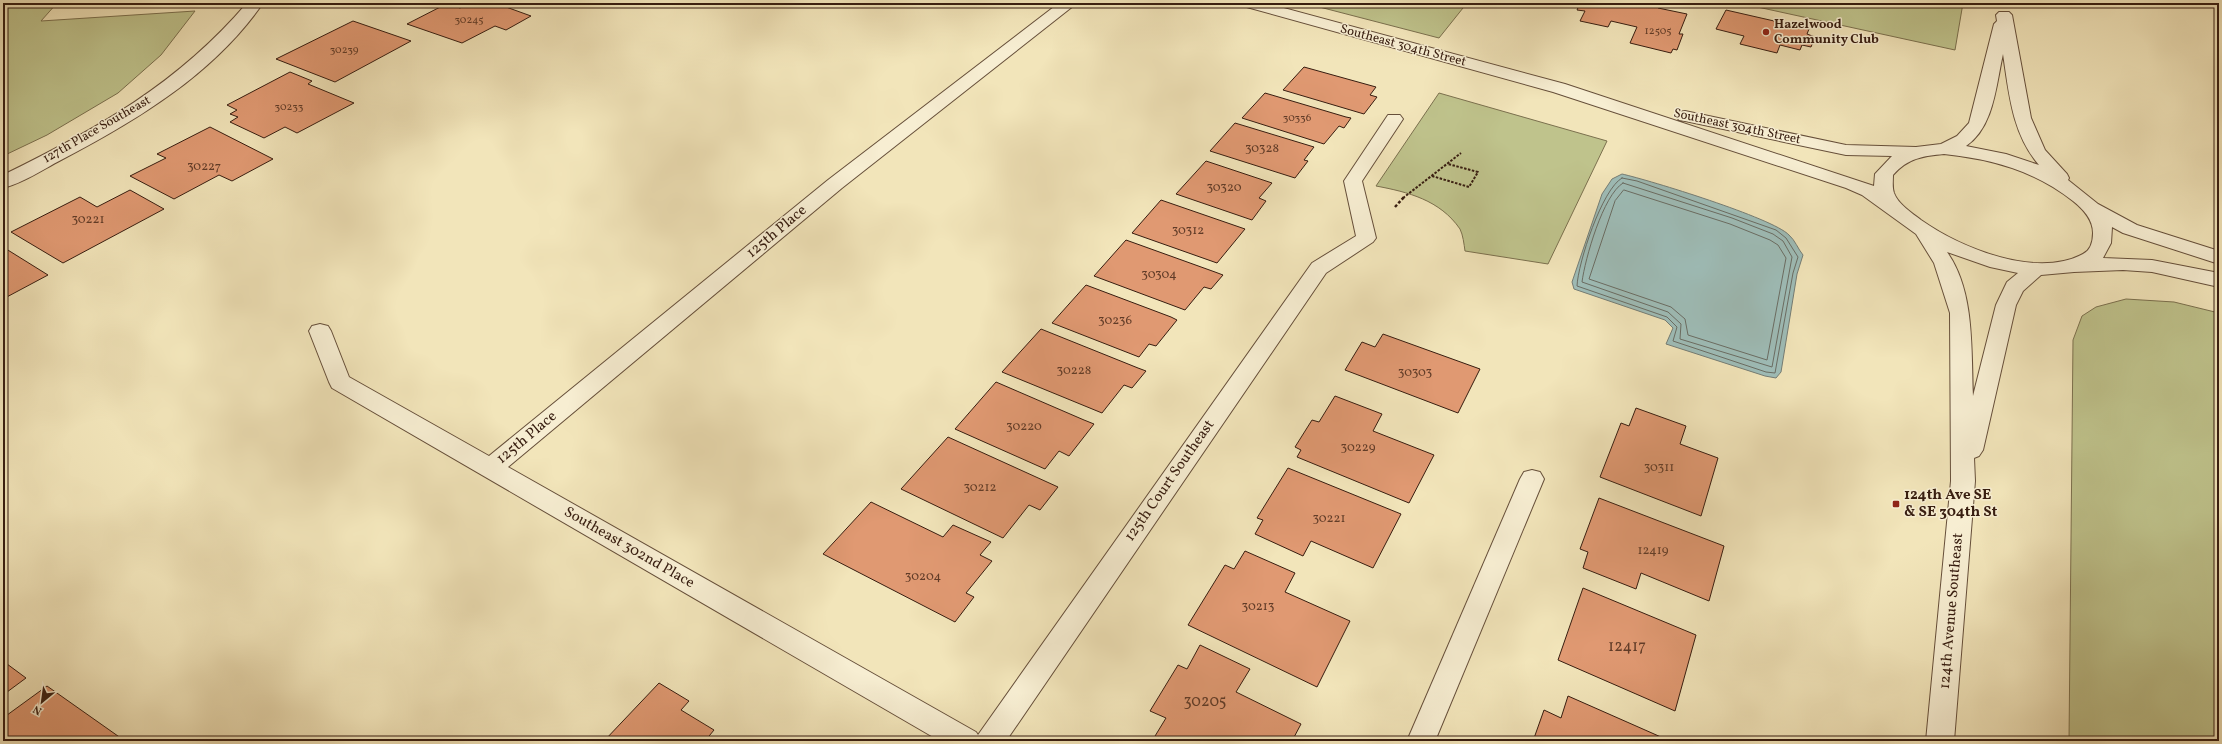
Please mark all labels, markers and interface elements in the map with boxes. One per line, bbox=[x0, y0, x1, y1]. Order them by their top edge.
house number: 30245 bbox=[454, 13, 484, 28]
place label: Hazelwood Community Club bbox=[1774, 16, 1879, 49]
street label: Southeast 304th Street bbox=[1338, 21, 1468, 72]
house number: 12505 bbox=[1644, 24, 1672, 39]
marker: Hazelwood Community Club bbox=[1761, 27, 1771, 37]
house number: 30239 bbox=[330, 43, 359, 58]
street label: 127th Place Southeast bbox=[40, 92, 155, 168]
house number: 30233 bbox=[275, 100, 304, 115]
street label: Southeast 304th Street bbox=[1672, 105, 1803, 149]
house number: 30336 bbox=[1283, 111, 1312, 126]
house number: 30328 bbox=[1245, 140, 1279, 158]
house number: 30227 bbox=[187, 158, 221, 176]
house number: 30320 bbox=[1206, 179, 1242, 197]
street label: 125th Place bbox=[742, 201, 812, 263]
house number: 30221 bbox=[71, 211, 105, 229]
house number: 30312 bbox=[1172, 222, 1204, 240]
house number: 30304 bbox=[1141, 266, 1177, 284]
house number: 30236 bbox=[1098, 312, 1132, 330]
house number: 30228 bbox=[1057, 362, 1091, 380]
house number: 30303 bbox=[1398, 364, 1433, 382]
street label: 125th Place bbox=[492, 407, 562, 469]
street label: 125th Court Southeast bbox=[1120, 416, 1220, 546]
house number: 30220 bbox=[1006, 418, 1042, 436]
house number: 30229 bbox=[1341, 439, 1376, 457]
house number: 30311 bbox=[1644, 459, 1674, 477]
house number: 30212 bbox=[963, 479, 997, 497]
place label: 124th Ave SE & SE 304th St bbox=[1904, 485, 1998, 523]
marker: 124th Ave SE & SE 304th St bbox=[1891, 499, 1901, 509]
street label: Southeast 302nd Place bbox=[560, 502, 698, 594]
house number: 30221 bbox=[1312, 510, 1346, 528]
street label: 124th Avenue Southeast bbox=[1935, 532, 1969, 690]
house number: 12419 bbox=[1637, 542, 1669, 560]
house number: 30204 bbox=[905, 568, 941, 586]
house number: 30213 bbox=[1242, 598, 1275, 616]
house number: 12417 bbox=[1608, 636, 1646, 658]
north arrow bbox=[22, 682, 62, 722]
house number: 30205 bbox=[1183, 691, 1227, 713]
text: N bbox=[31, 701, 45, 718]

